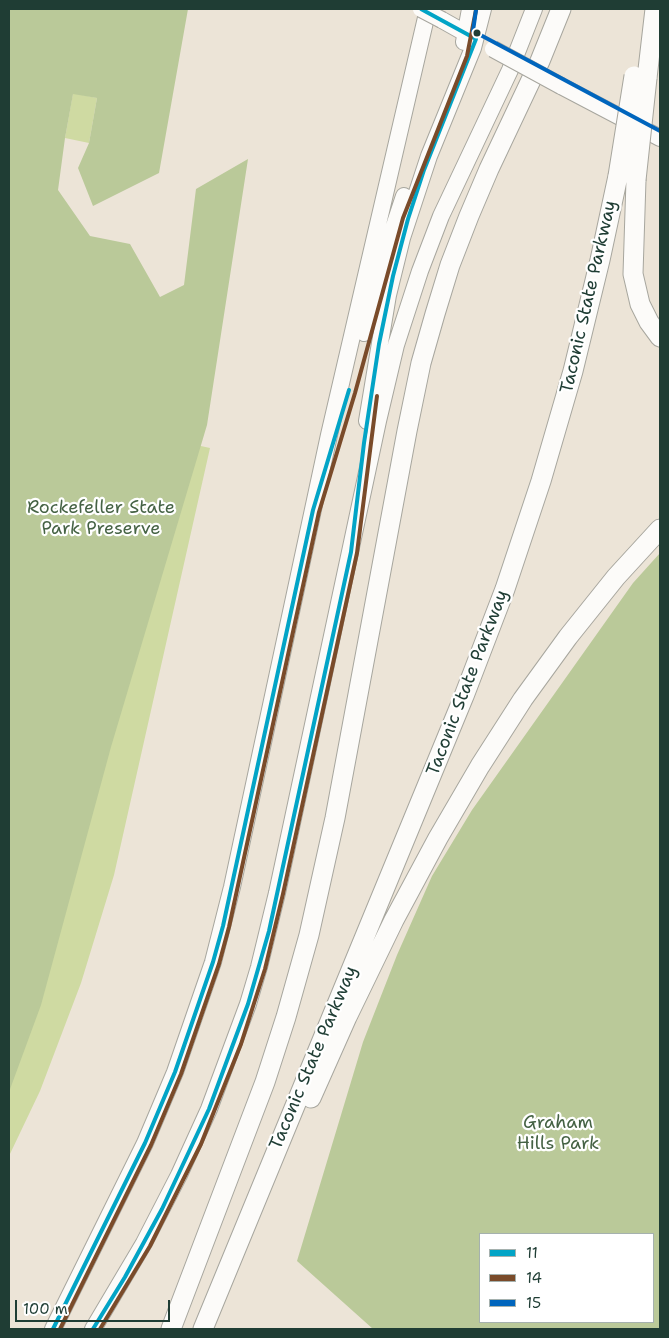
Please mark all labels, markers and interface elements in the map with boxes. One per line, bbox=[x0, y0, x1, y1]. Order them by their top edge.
unlabelled marker bbox=[472, 28, 482, 38]
street label: Taconic State Parkway bbox=[556, 198, 622, 396]
park label: Rockefeller State Park Preserve bbox=[27, 497, 175, 540]
street label: Taconic State Parkway bbox=[423, 587, 513, 779]
street label: Taconic State Parkway bbox=[265, 963, 363, 1153]
park label: Graham Hills Park bbox=[517, 1112, 599, 1154]
legend bbox=[479, 1233, 654, 1323]
text: 11 bbox=[526, 1243, 538, 1263]
text: 14 bbox=[526, 1268, 542, 1288]
scale bar bbox=[18, 1290, 172, 1322]
text: 15 bbox=[526, 1293, 541, 1313]
text: 100 m bbox=[23, 1299, 68, 1319]

